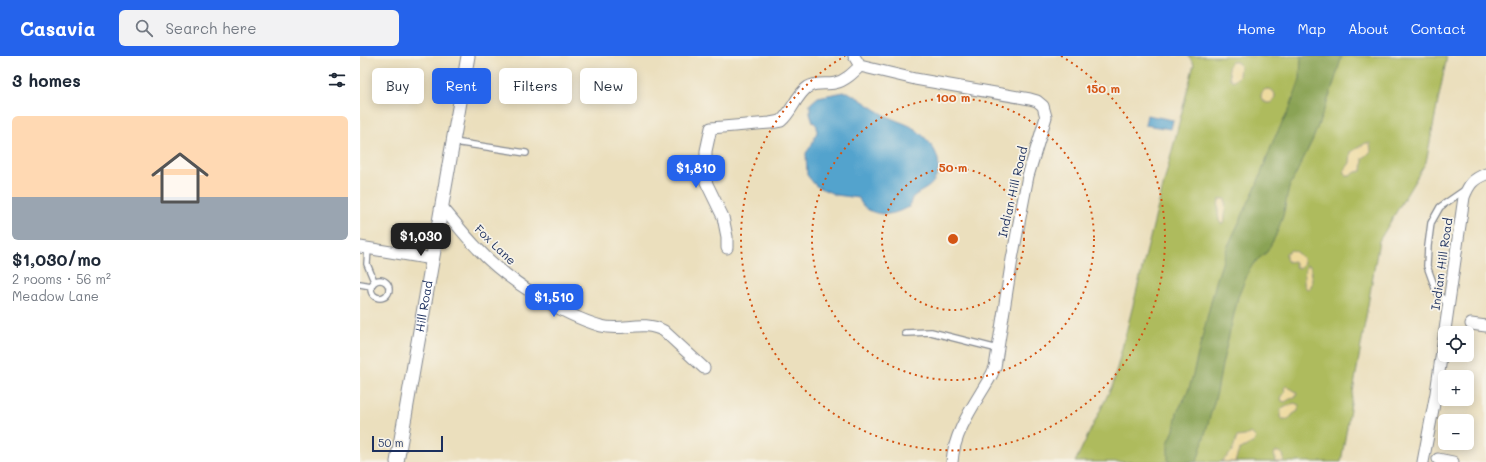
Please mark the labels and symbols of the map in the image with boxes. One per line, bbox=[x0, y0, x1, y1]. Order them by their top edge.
text: 150 m bbox=[1086, 80, 1120, 96]
text: 100 m bbox=[936, 89, 970, 105]
street label: Indian Hill Road bbox=[994, 144, 1030, 239]
pin: $1,810 bbox=[663, 155, 729, 189]
text: 50 m bbox=[939, 159, 967, 175]
street label: Indian Hill Road bbox=[1427, 216, 1455, 311]
street label: Fox Lane bbox=[472, 221, 520, 268]
pin: $1,030 bbox=[388, 223, 454, 257]
centre of rings bbox=[946, 232, 960, 246]
street label: Hill Road bbox=[411, 279, 436, 333]
pin: $1,510 bbox=[521, 284, 587, 318]
scale bar bbox=[372, 434, 443, 453]

